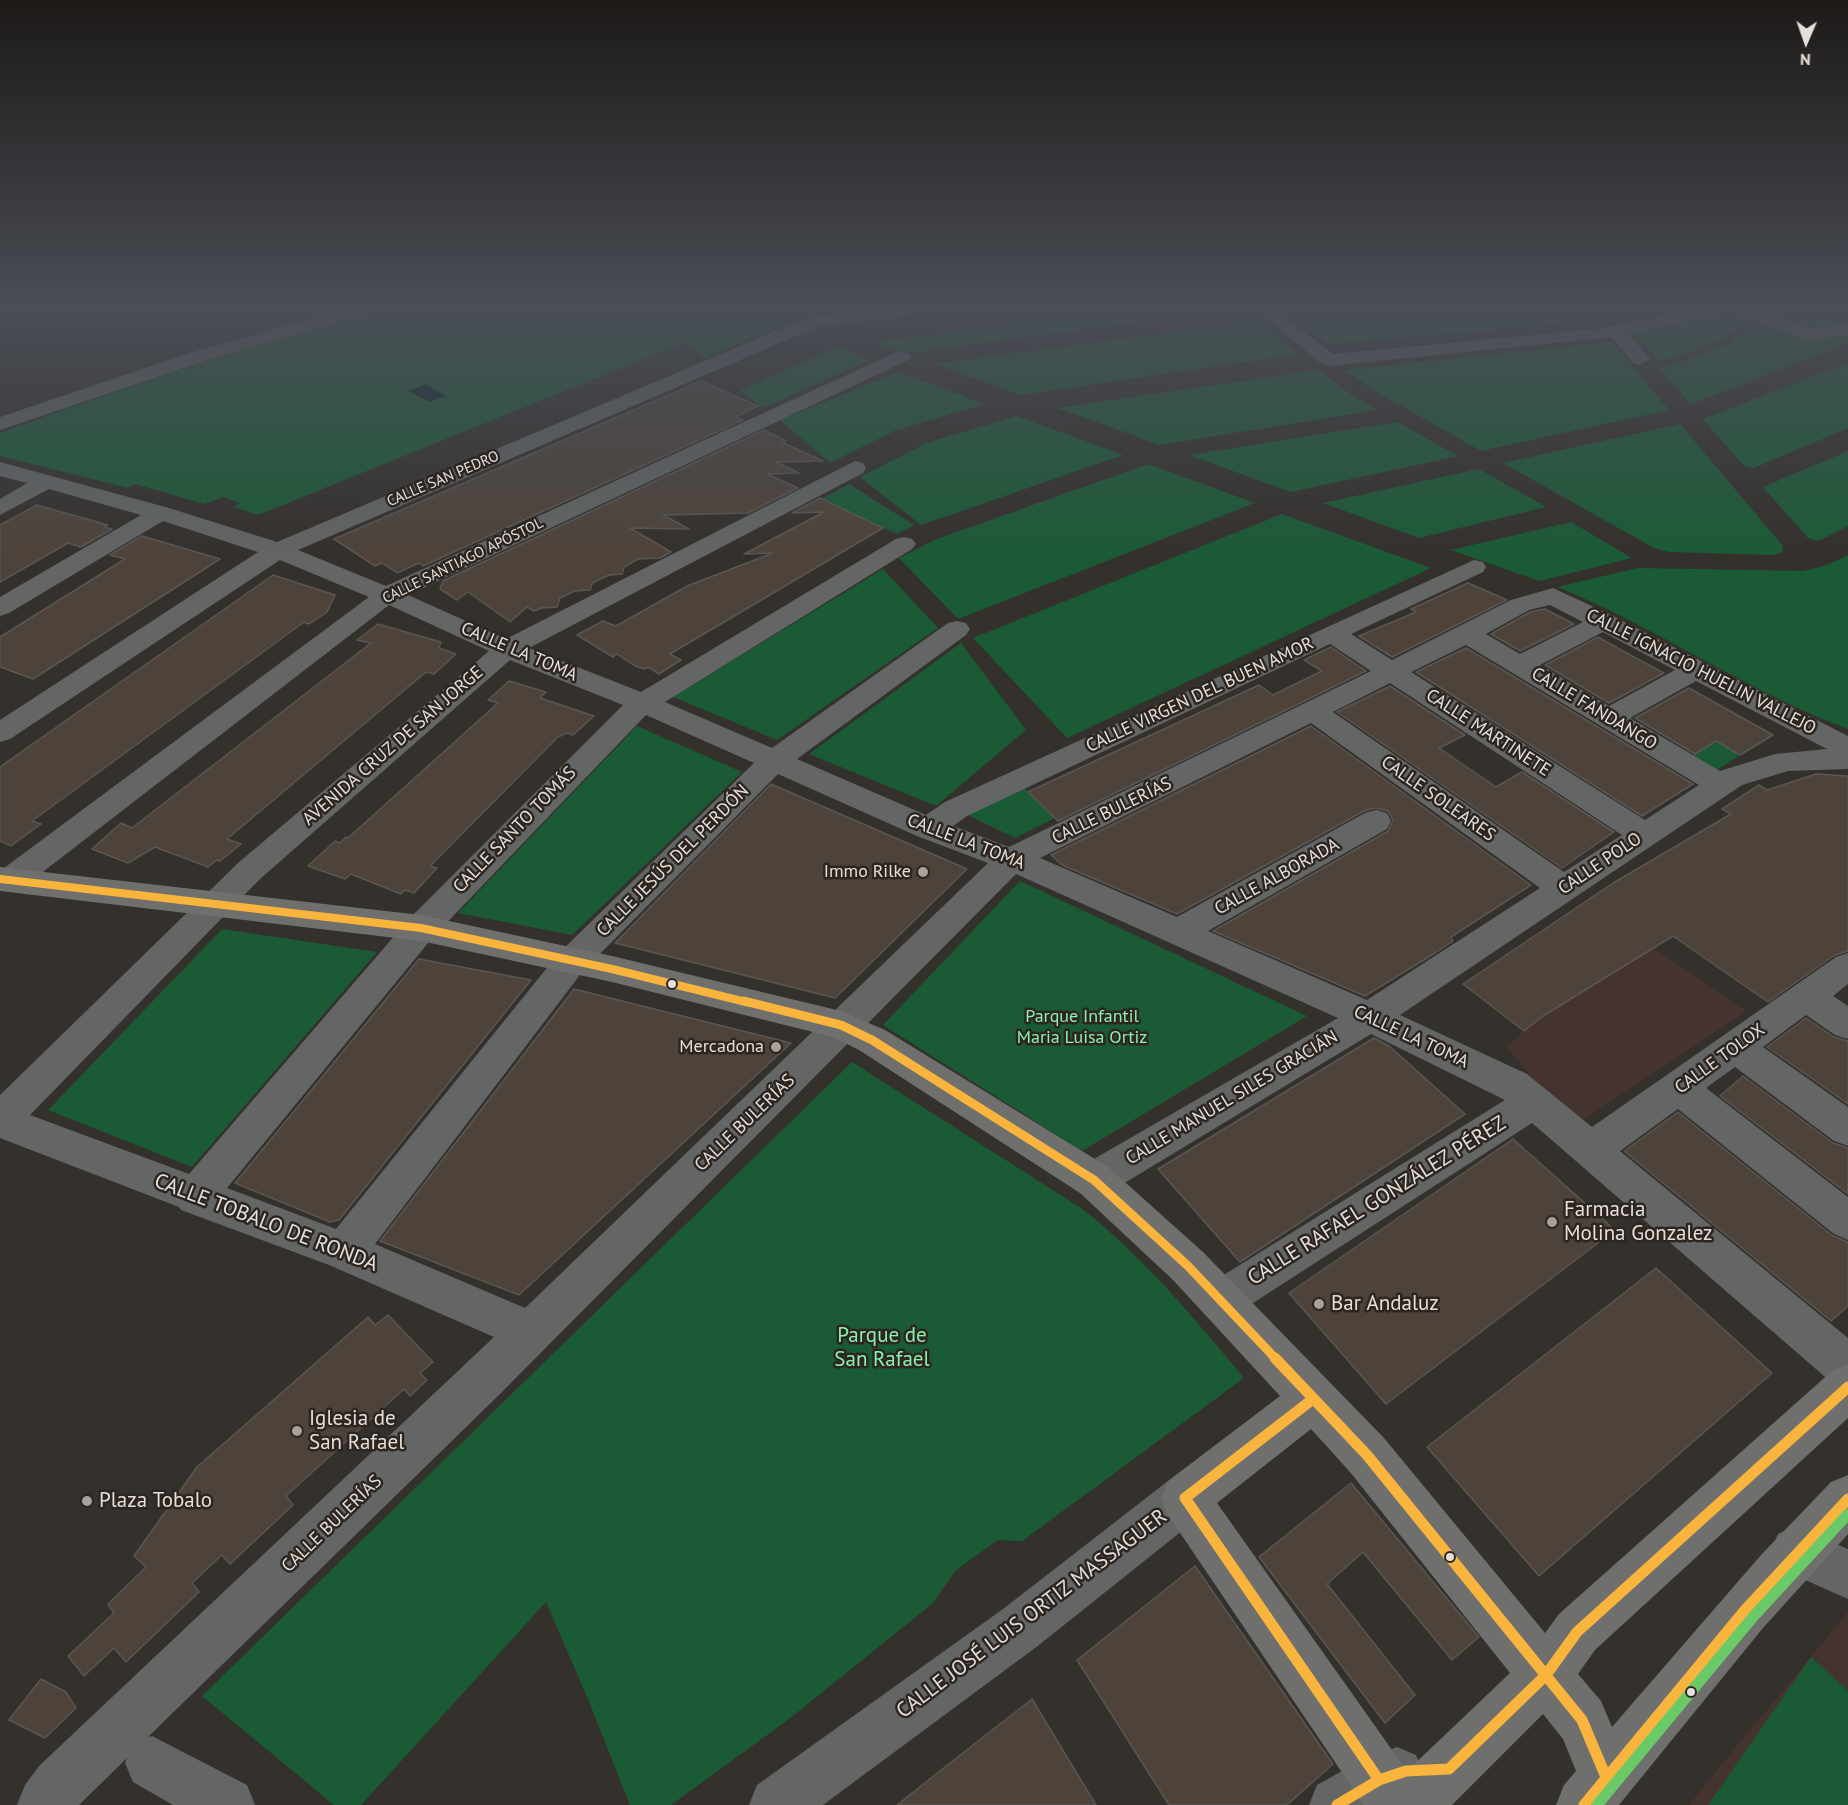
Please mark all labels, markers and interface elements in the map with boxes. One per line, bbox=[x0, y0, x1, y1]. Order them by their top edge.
north arrow bbox=[1776, 12, 1836, 72]
text: N bbox=[1800, 50, 1811, 70]
street label: CALLE SAN PEDRO bbox=[384, 447, 502, 511]
street label: CALLE SANTIAGO APÓSTOL bbox=[380, 514, 546, 608]
street label: CALLE IGNACIO HUELIN VALLEJO bbox=[1582, 604, 1820, 740]
street label: CALLE LA TOMA bbox=[458, 618, 580, 686]
street label: CALLE VIRGEN DEL BUEN AMOR bbox=[1083, 633, 1317, 757]
street label: AVENIDA CRUZ DE SAN JORGE bbox=[298, 662, 488, 830]
street label: CALLE FANDANGO bbox=[1527, 663, 1661, 755]
street label: CALLE MARTINETE bbox=[1422, 685, 1554, 781]
street label: CALLE SOLEARES bbox=[1377, 752, 1499, 846]
street label: CALLE SANTO TOMÁS bbox=[449, 762, 581, 898]
street label: CALLE BULERÍAS bbox=[1049, 773, 1175, 849]
street label: CALLE JESÚS DEL PERDÓN bbox=[593, 781, 753, 941]
street label: CALLE LA TOMA bbox=[904, 810, 1028, 874]
street label: CALLE POLO bbox=[1554, 828, 1646, 900]
street label: CALLE ALBORADA bbox=[1211, 834, 1343, 920]
place label: Immo Rilke bbox=[824, 861, 911, 883]
marker: Immo Rilke bbox=[916, 865, 930, 879]
unlabelled marker bbox=[666, 978, 678, 990]
street label: CALLE LA TOMA bbox=[1350, 1001, 1472, 1073]
park label: Parque Infantil Maria Luisa Ortiz bbox=[1017, 1006, 1147, 1048]
street label: CALLE TOLOX bbox=[1671, 1019, 1769, 1099]
street label: CALLE MANUEL SILES GRACIÁN bbox=[1122, 1026, 1342, 1170]
place label: Mercadona bbox=[679, 1036, 764, 1058]
marker: Mercadona bbox=[769, 1040, 783, 1054]
street label: CALLE BULERÍAS bbox=[691, 1070, 799, 1176]
street label: CALLE RAFAEL GONZÁLEZ PÉREZ bbox=[1243, 1111, 1511, 1291]
street label: CALLE TOBALO DE RONDA bbox=[151, 1169, 381, 1277]
place label: Farmacia Molina Gonzalez bbox=[1564, 1197, 1712, 1247]
marker: Farmacia Molina Gonzalez bbox=[1545, 1215, 1559, 1229]
place label: Bar Andaluz bbox=[1331, 1291, 1439, 1317]
marker: Bar Andaluz bbox=[1312, 1297, 1326, 1311]
park label: Parque de San Rafael bbox=[834, 1323, 930, 1373]
place label: Iglesia de San Rafael bbox=[309, 1406, 404, 1456]
marker: Iglesia de San Rafael bbox=[290, 1424, 304, 1438]
street label: CALLE BULERÍAS bbox=[278, 1471, 386, 1577]
place label: Plaza Tobalo bbox=[99, 1488, 212, 1514]
marker: Plaza Tobalo bbox=[80, 1494, 94, 1508]
street label: CALLE JOSÉ LUIS ORTIZ MASSAGUER bbox=[892, 1504, 1172, 1724]
unlabelled marker bbox=[1444, 1551, 1456, 1563]
unlabelled marker bbox=[1685, 1686, 1697, 1698]

